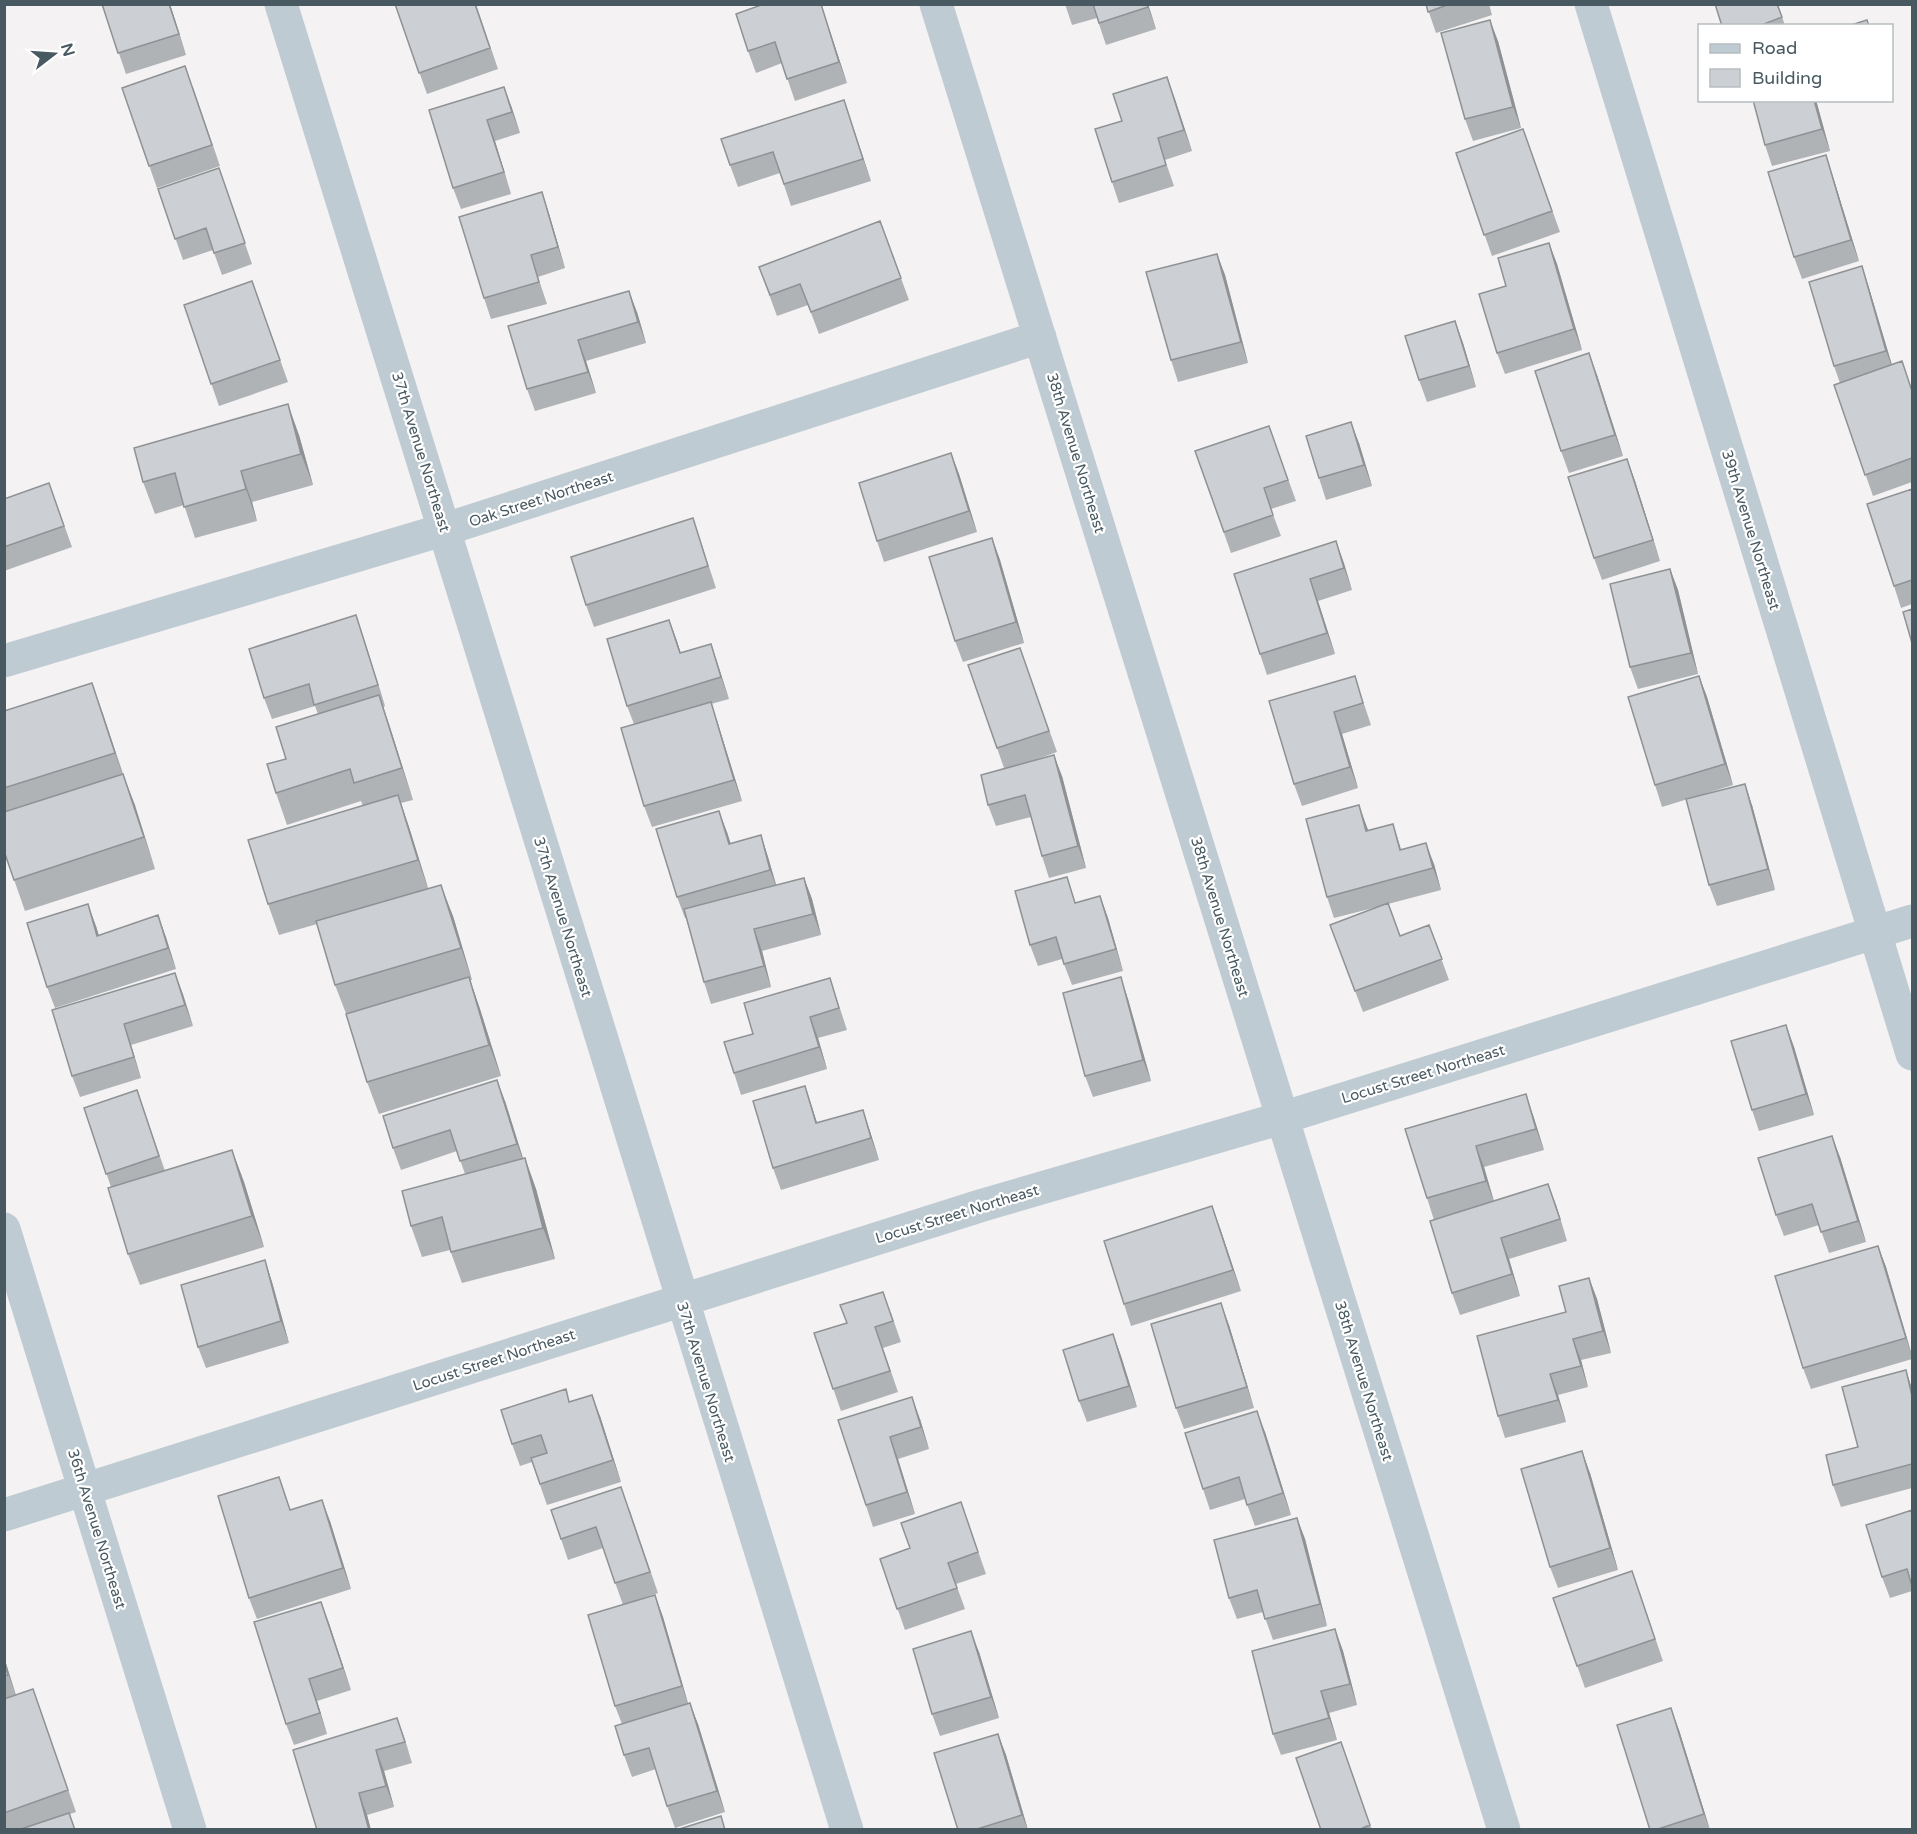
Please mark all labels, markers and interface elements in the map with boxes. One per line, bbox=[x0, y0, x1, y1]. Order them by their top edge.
north arrow bbox=[24, 24, 84, 84]
legend bbox=[1698, 24, 1893, 102]
text: Road bbox=[1752, 37, 1797, 59]
text: N bbox=[56, 41, 79, 59]
text: Building bbox=[1752, 67, 1822, 89]
street label: 37th Avenue Northeast bbox=[388, 370, 454, 535]
street label: 38th Avenue Northeast bbox=[1043, 371, 1109, 536]
street label: 39th Avenue Northeast bbox=[1718, 448, 1784, 613]
street label: Oak Street Northeast bbox=[467, 467, 616, 531]
street label: 37th Avenue Northeast bbox=[530, 835, 596, 1000]
street label: 38th Avenue Northeast bbox=[1187, 835, 1253, 1000]
street label: Locust Street Northeast bbox=[1339, 1040, 1507, 1107]
street label: Locust Street Northeast bbox=[873, 1180, 1041, 1247]
street label: 38th Avenue Northeast bbox=[1331, 1299, 1397, 1464]
street label: 37th Avenue Northeast bbox=[673, 1300, 739, 1465]
street label: Locust Street Northeast bbox=[410, 1325, 578, 1395]
street label: 36th Avenue Northeast bbox=[64, 1447, 130, 1612]

